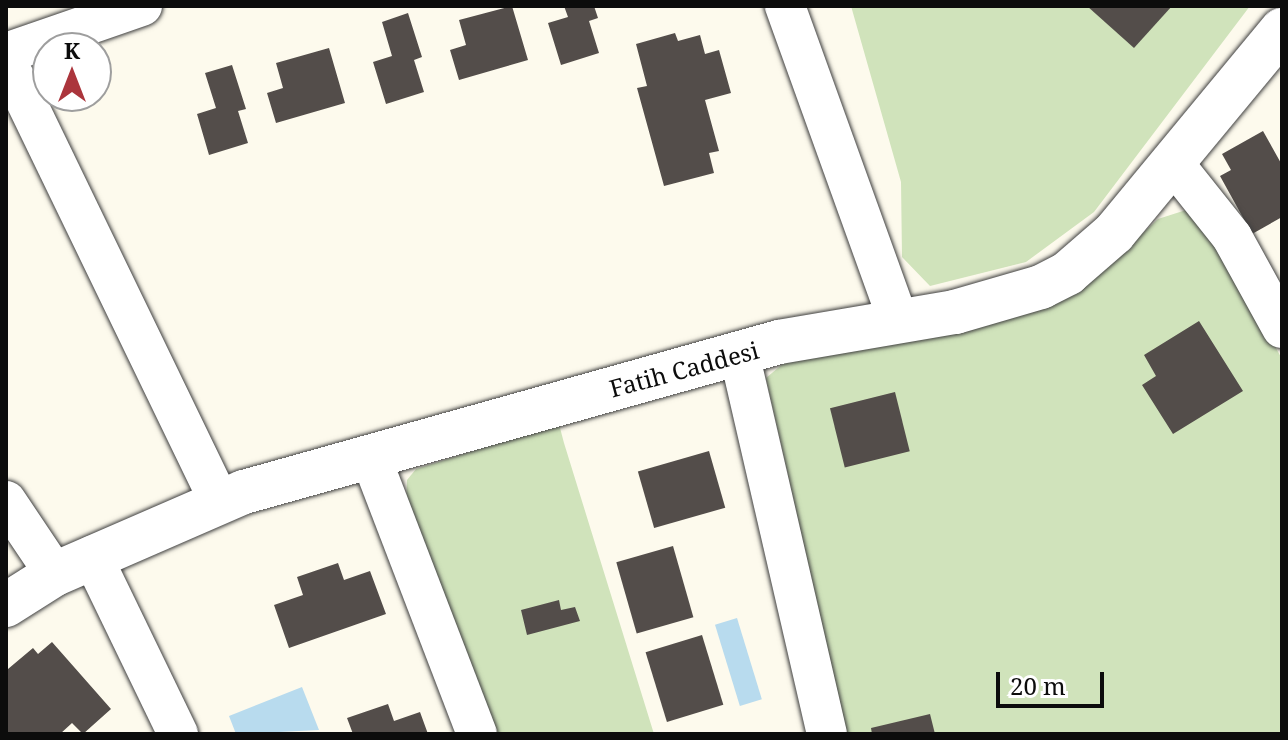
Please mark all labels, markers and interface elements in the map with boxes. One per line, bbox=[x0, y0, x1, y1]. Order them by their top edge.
north arrow bbox=[32, 32, 112, 112]
text: K bbox=[64, 35, 80, 65]
street label: Fatih Caddesi bbox=[606, 335, 762, 403]
scale bar bbox=[1000, 656, 1108, 706]
text: 20 m bbox=[1010, 669, 1066, 702]

